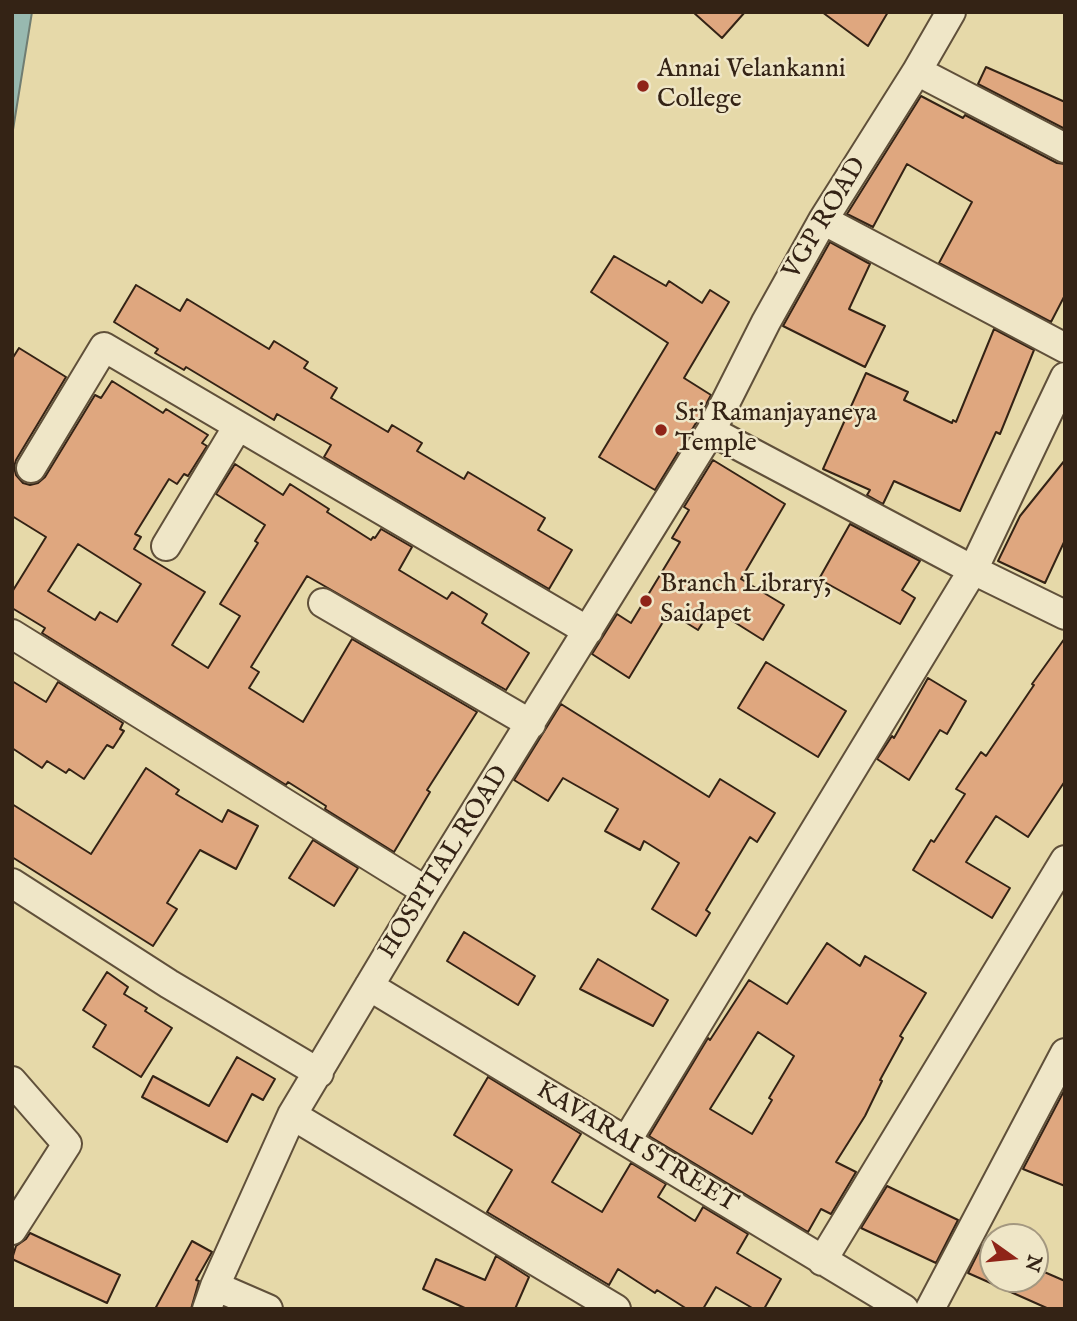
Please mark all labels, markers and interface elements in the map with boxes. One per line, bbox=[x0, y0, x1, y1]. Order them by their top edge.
place label: Annai Velankanni College bbox=[657, 55, 846, 116]
marker: Annai Velankanni College bbox=[635, 78, 651, 94]
street label: VGP ROAD bbox=[777, 152, 875, 286]
place label: Sri Ramanjayaneya Temple bbox=[675, 399, 877, 460]
marker: Sri Ramanjayaneya Temple bbox=[653, 422, 669, 438]
place label: Branch Library, Saidapet bbox=[660, 570, 831, 632]
marker: Branch Library, Saidapet bbox=[638, 593, 654, 609]
street label: HOSPITAL ROAD bbox=[373, 761, 517, 965]
street label: KAVARAI STREET bbox=[530, 1076, 742, 1220]
north arrow bbox=[979, 1223, 1049, 1293]
text: N bbox=[1019, 1252, 1046, 1274]

